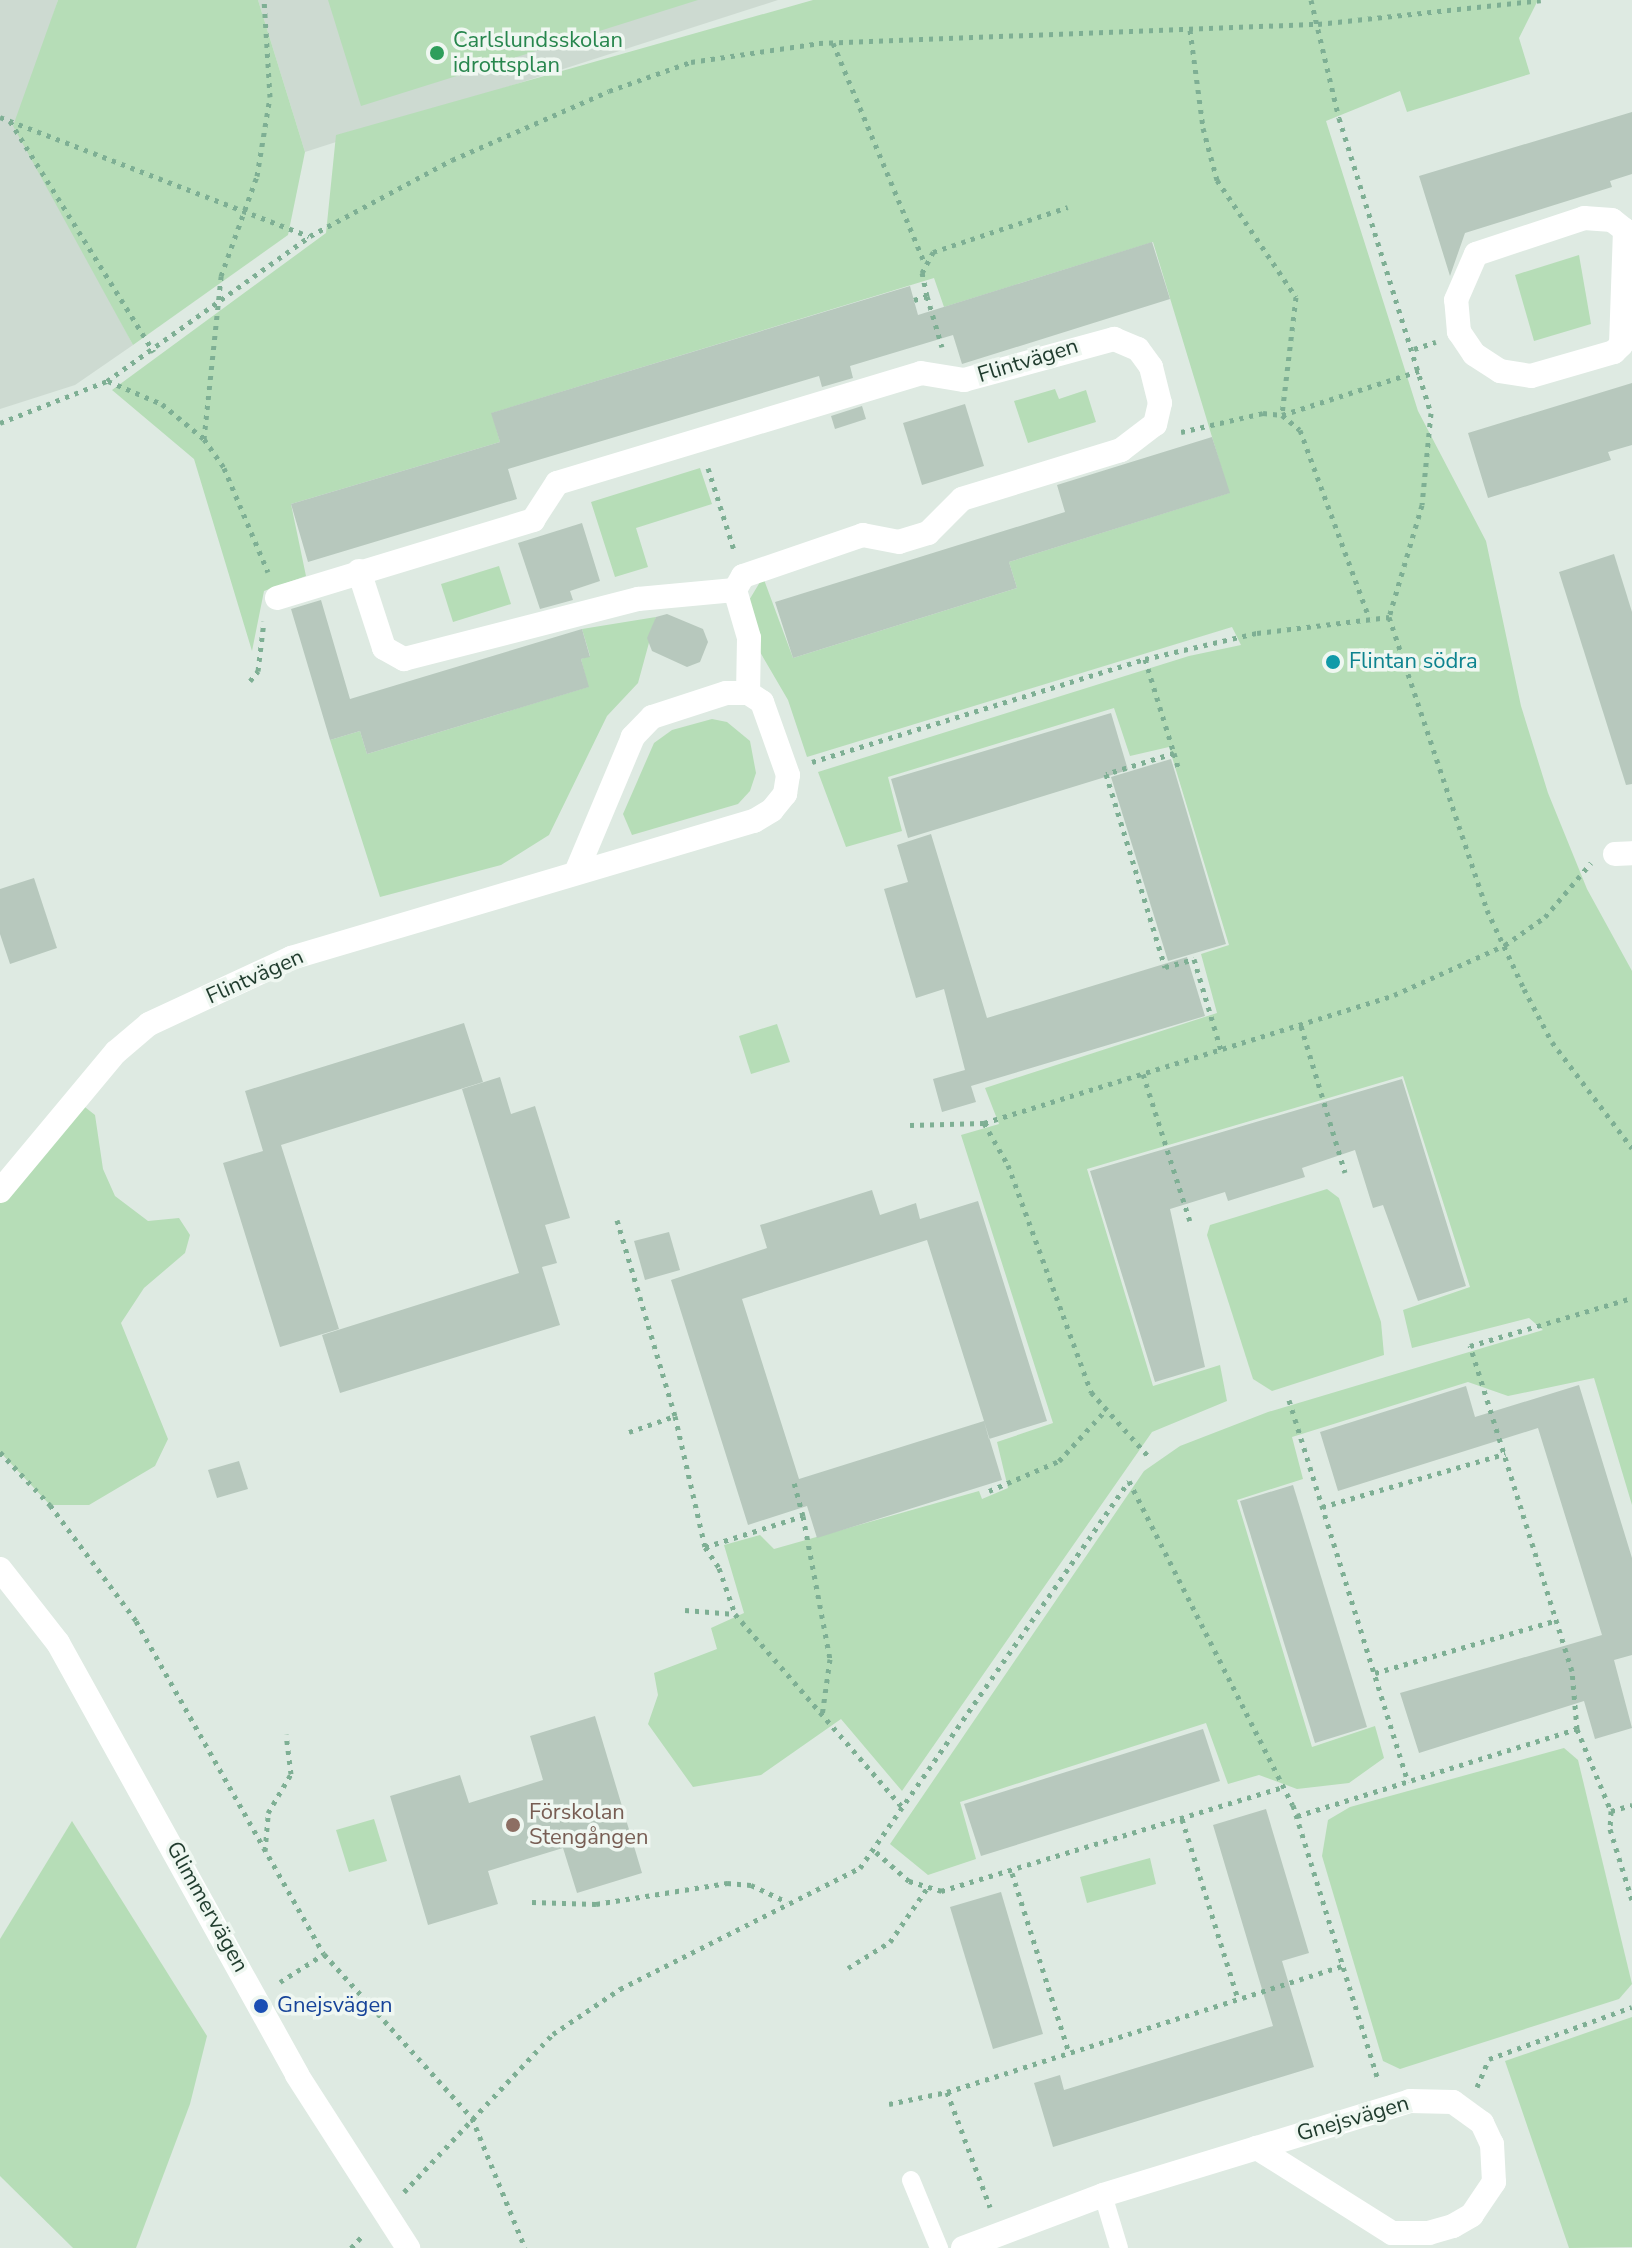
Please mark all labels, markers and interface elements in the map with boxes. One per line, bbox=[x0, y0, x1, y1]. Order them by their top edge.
place label: Carlslundsskolan idrottsplan bbox=[453, 27, 623, 78]
marker: Carlslundsskolan idrottsplan bbox=[428, 44, 446, 62]
street label: Flintvägen bbox=[974, 333, 1082, 389]
place label: Flintan södra bbox=[1349, 649, 1478, 675]
marker: Flintan södra bbox=[1324, 653, 1342, 671]
street label: Flintvägen bbox=[202, 944, 308, 1010]
place label: Förskolan Stengången bbox=[529, 1799, 648, 1850]
marker: Förskolan Stengången bbox=[504, 1816, 522, 1834]
street label: Glimmervägen bbox=[160, 1837, 254, 1977]
place label: Gnejsvägen bbox=[277, 1993, 393, 2019]
marker: Gnejsvägen bbox=[252, 1997, 270, 2015]
street label: Gnejsvägen bbox=[1294, 2090, 1412, 2148]

